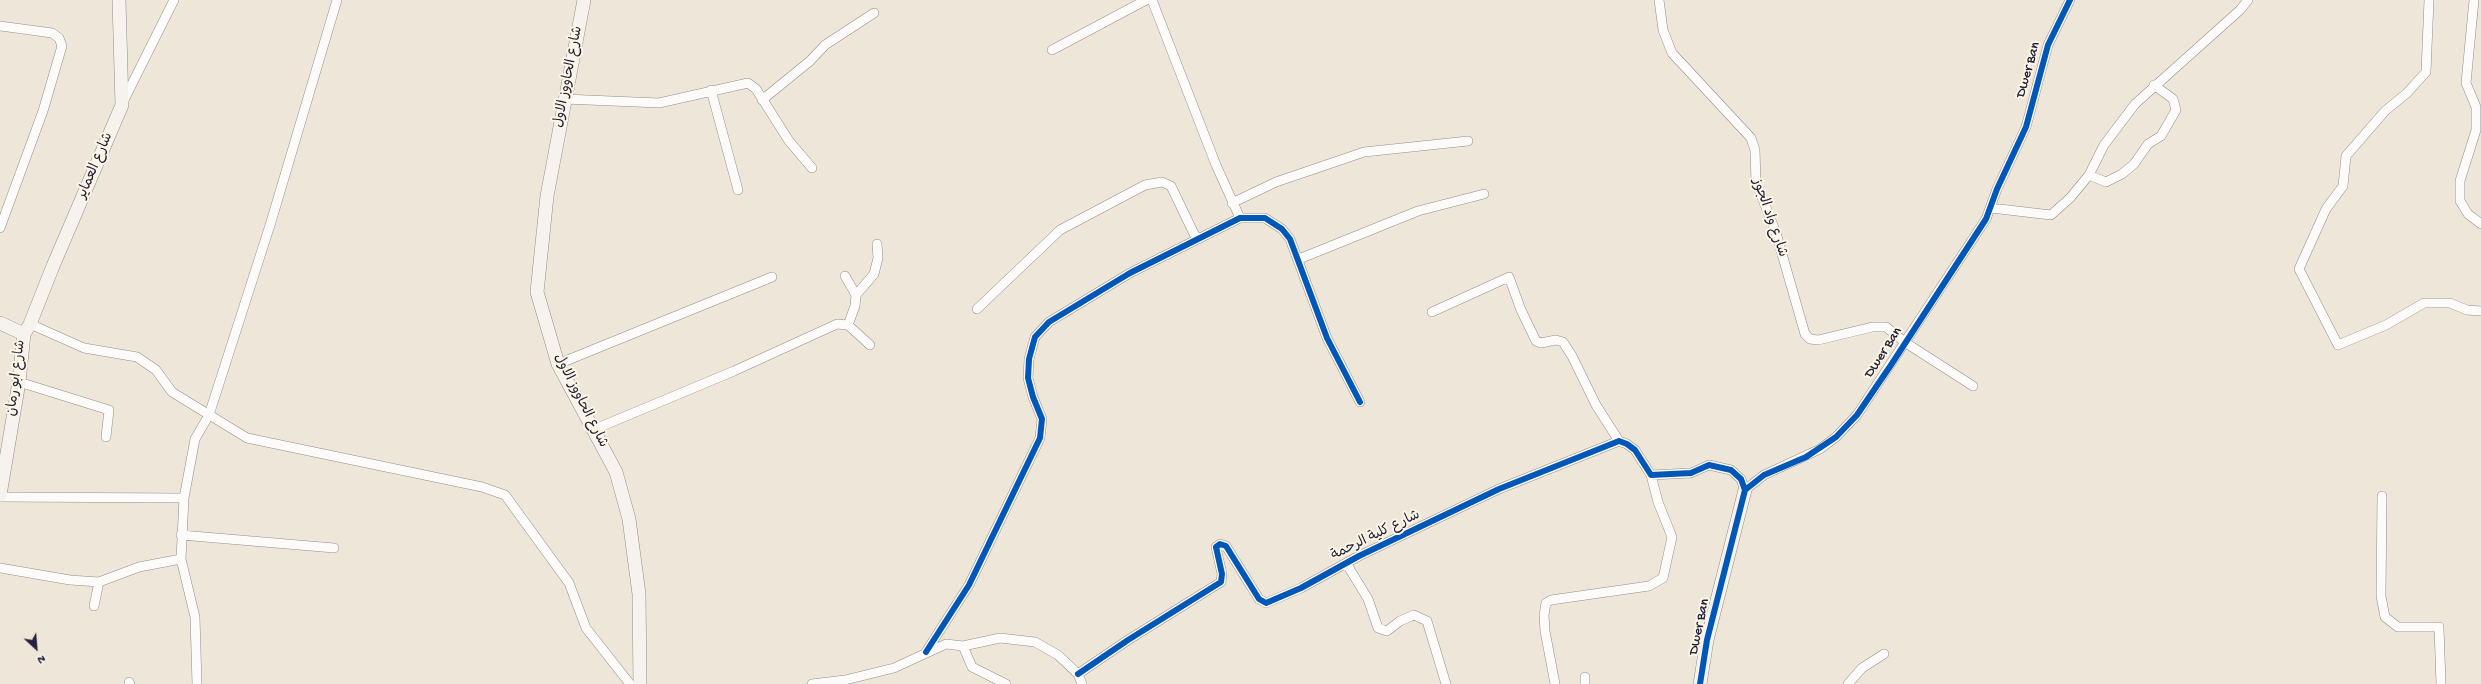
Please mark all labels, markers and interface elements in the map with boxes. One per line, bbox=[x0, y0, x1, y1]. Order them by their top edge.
street label: شارع الحاووز الاول bbox=[551, 25, 587, 129]
street label: Dwer Ban bbox=[2013, 40, 2045, 100]
street label: شارع العماير bbox=[75, 131, 117, 201]
street label: شارع واد الجوز bbox=[1748, 176, 1790, 260]
street label: Dwer Ban bbox=[1861, 325, 1907, 381]
street label: شارع ابو رمان bbox=[4, 339, 30, 417]
street label: شارع الحاووز الاول bbox=[549, 351, 611, 451]
street label: شارع كلية الرحمة bbox=[1329, 507, 1423, 565]
street label: Dwer Ban bbox=[1686, 597, 1714, 657]
north arrow bbox=[16, 628, 56, 668]
text: N bbox=[35, 652, 47, 666]

